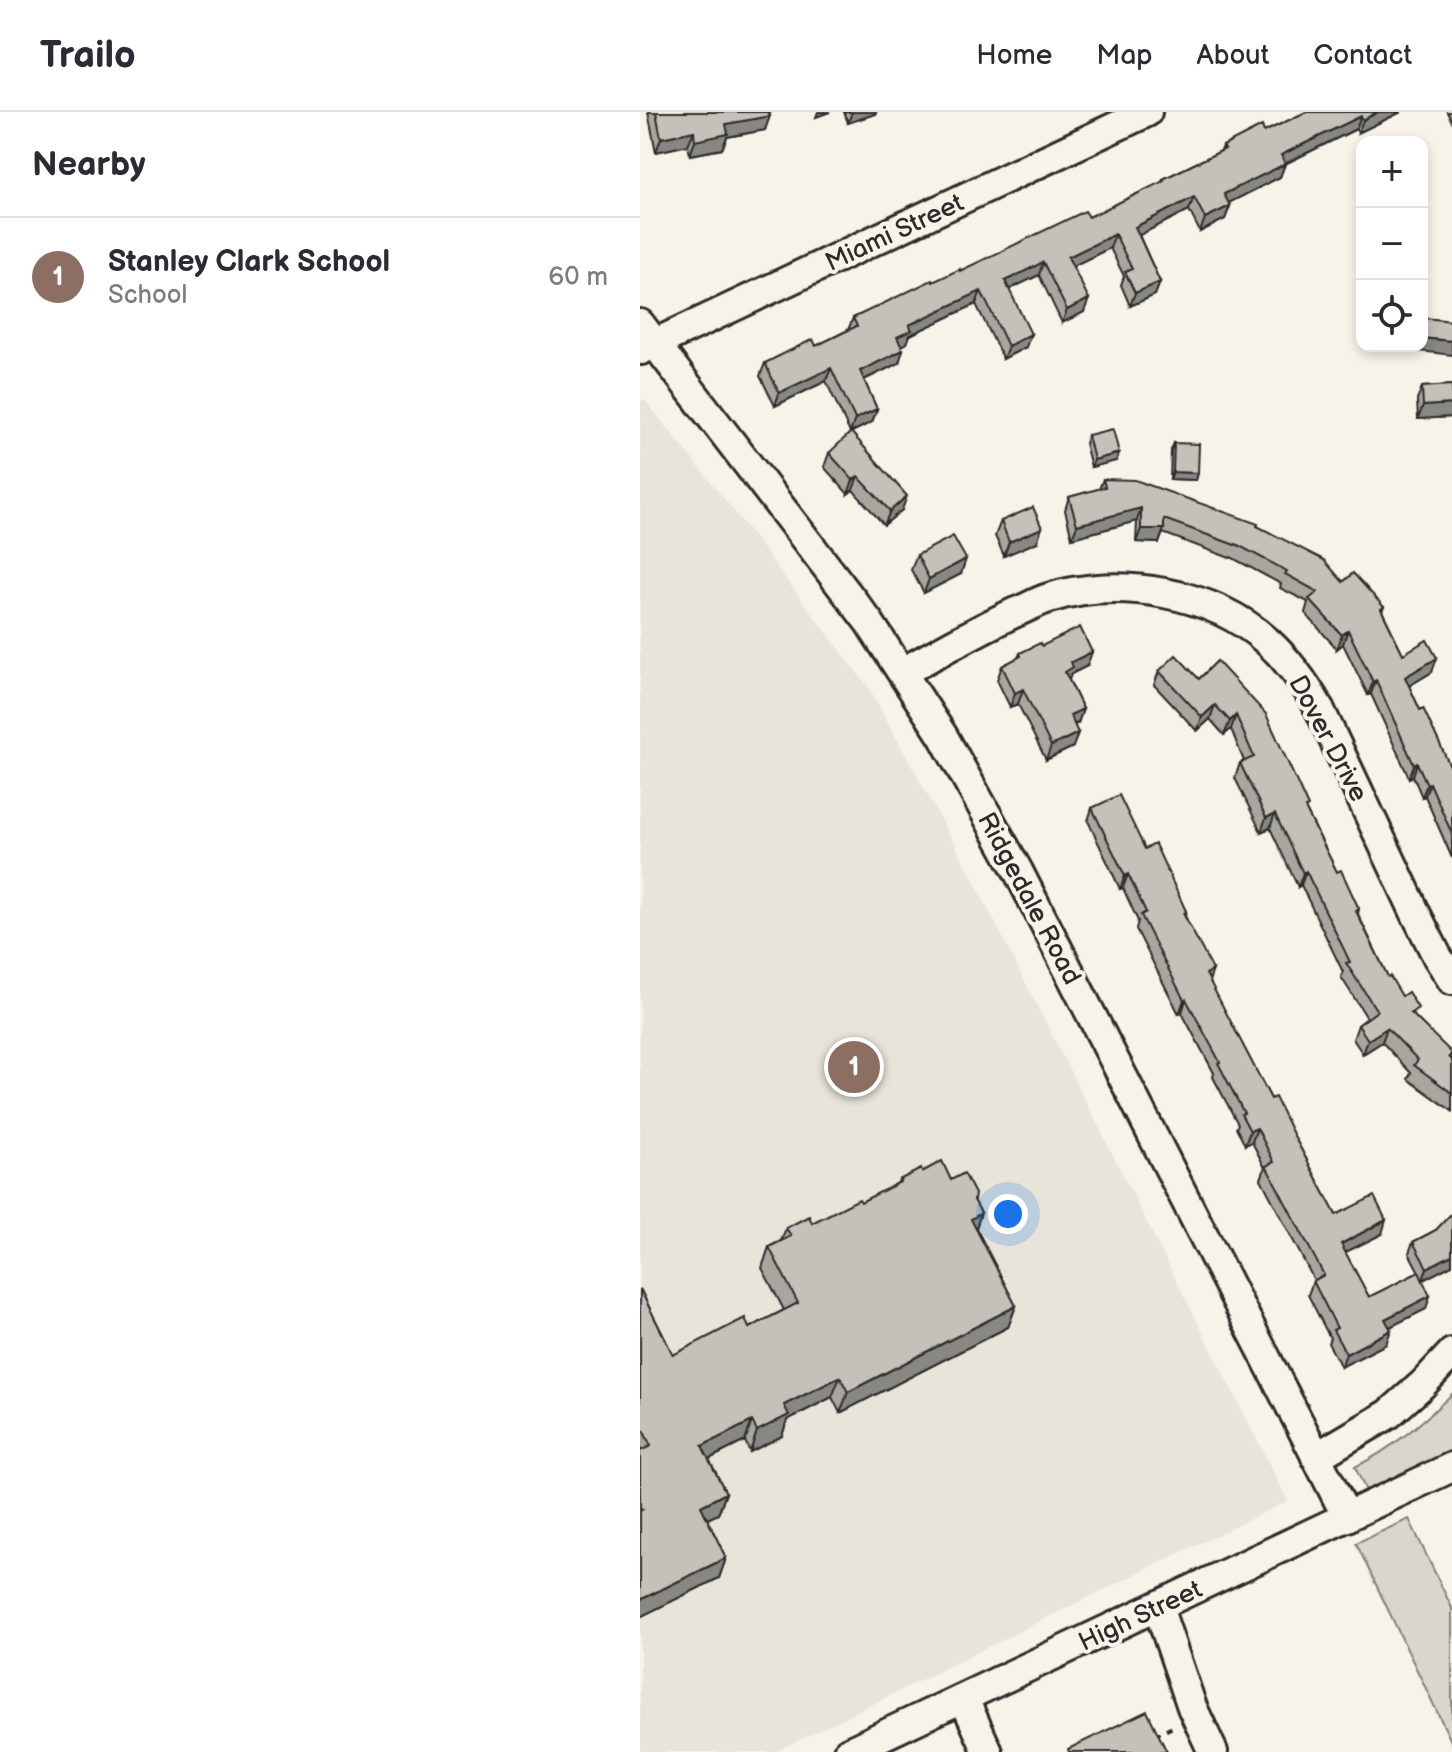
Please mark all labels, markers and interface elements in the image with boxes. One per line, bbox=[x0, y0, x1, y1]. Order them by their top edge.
text: Trailo bbox=[40, 33, 136, 78]
text: Home bbox=[976, 39, 1052, 72]
text: Map bbox=[1096, 39, 1153, 72]
text: About bbox=[1197, 39, 1269, 72]
text: Contact bbox=[1313, 39, 1412, 72]
map controls bbox=[1356, 136, 1428, 352]
button: + bbox=[1356, 136, 1428, 208]
text: Nearby bbox=[32, 144, 146, 185]
street label: Miami Street bbox=[821, 188, 969, 279]
button: − bbox=[1356, 208, 1428, 280]
text: Stanley Clark School bbox=[108, 244, 390, 280]
text: 1 bbox=[53, 262, 63, 293]
text: 60 m bbox=[548, 262, 608, 293]
text: School bbox=[108, 280, 187, 311]
button: locate bbox=[1356, 280, 1428, 352]
street label: Dover Drive bbox=[1282, 670, 1374, 807]
street label: Ridgedale Road bbox=[970, 807, 1087, 990]
pin: 1 bbox=[828, 1037, 880, 1097]
your location bbox=[988, 1194, 1028, 1234]
street label: High Street bbox=[1074, 1574, 1207, 1658]

